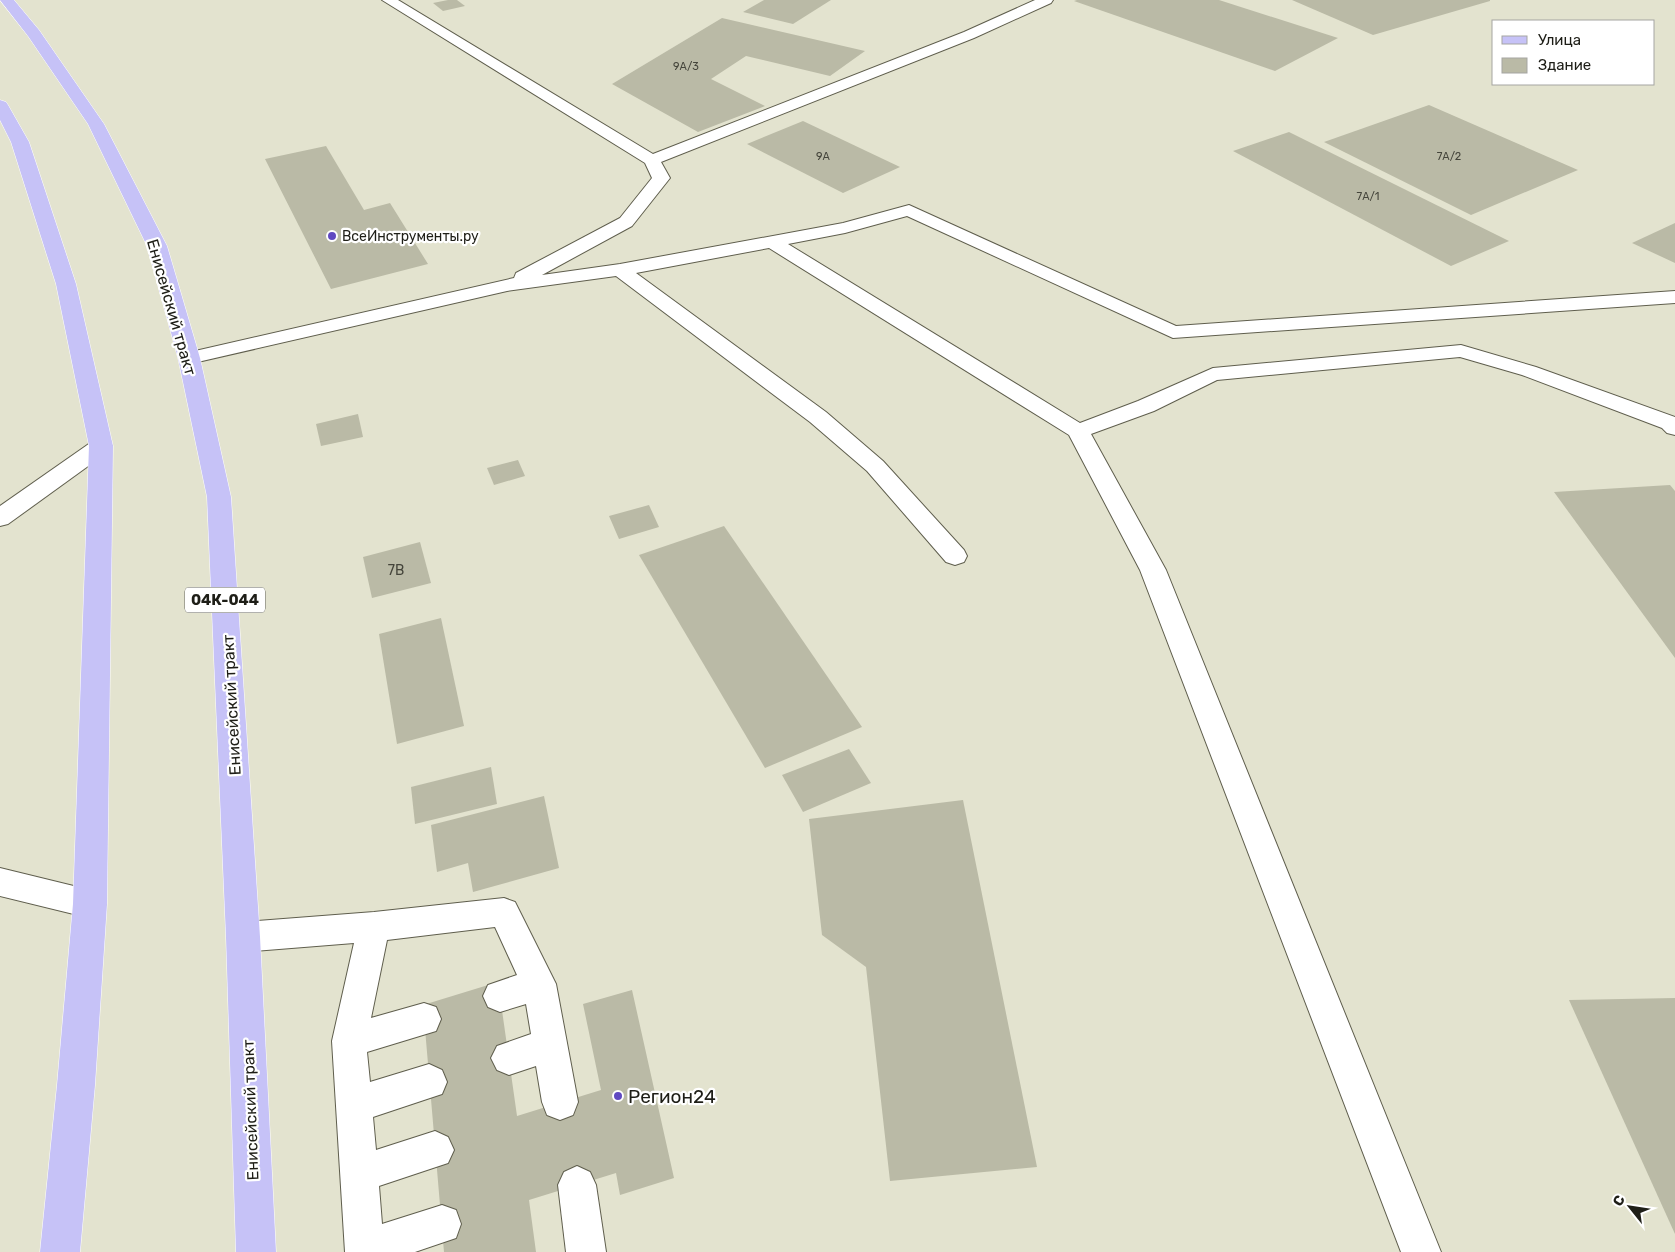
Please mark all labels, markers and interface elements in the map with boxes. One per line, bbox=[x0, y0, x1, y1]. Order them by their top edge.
legend bbox=[1492, 20, 1655, 85]
text: Улица bbox=[1538, 31, 1581, 49]
text: Здание bbox=[1538, 56, 1591, 74]
house number: 9А/3 bbox=[673, 60, 699, 73]
house number: 9А bbox=[816, 150, 831, 163]
house number: 7А/2 bbox=[1437, 150, 1461, 163]
house number: 7А/1 bbox=[1357, 190, 1379, 203]
place label: ВсеИнструменты.ру bbox=[342, 228, 479, 245]
marker: ВсеИнструменты.ру bbox=[326, 230, 338, 242]
street label: Енисейский тракт bbox=[143, 237, 200, 377]
house number: 7В bbox=[388, 562, 404, 579]
road number: 04К-044 bbox=[185, 588, 265, 612]
street label: Енисейский тракт bbox=[218, 634, 245, 776]
street label: Енисейский тракт bbox=[239, 1039, 262, 1181]
place label: Регион24 bbox=[628, 1085, 716, 1108]
marker: Регион24 bbox=[612, 1090, 624, 1102]
north arrow bbox=[1605, 1182, 1655, 1232]
text: С bbox=[1609, 1192, 1629, 1209]

